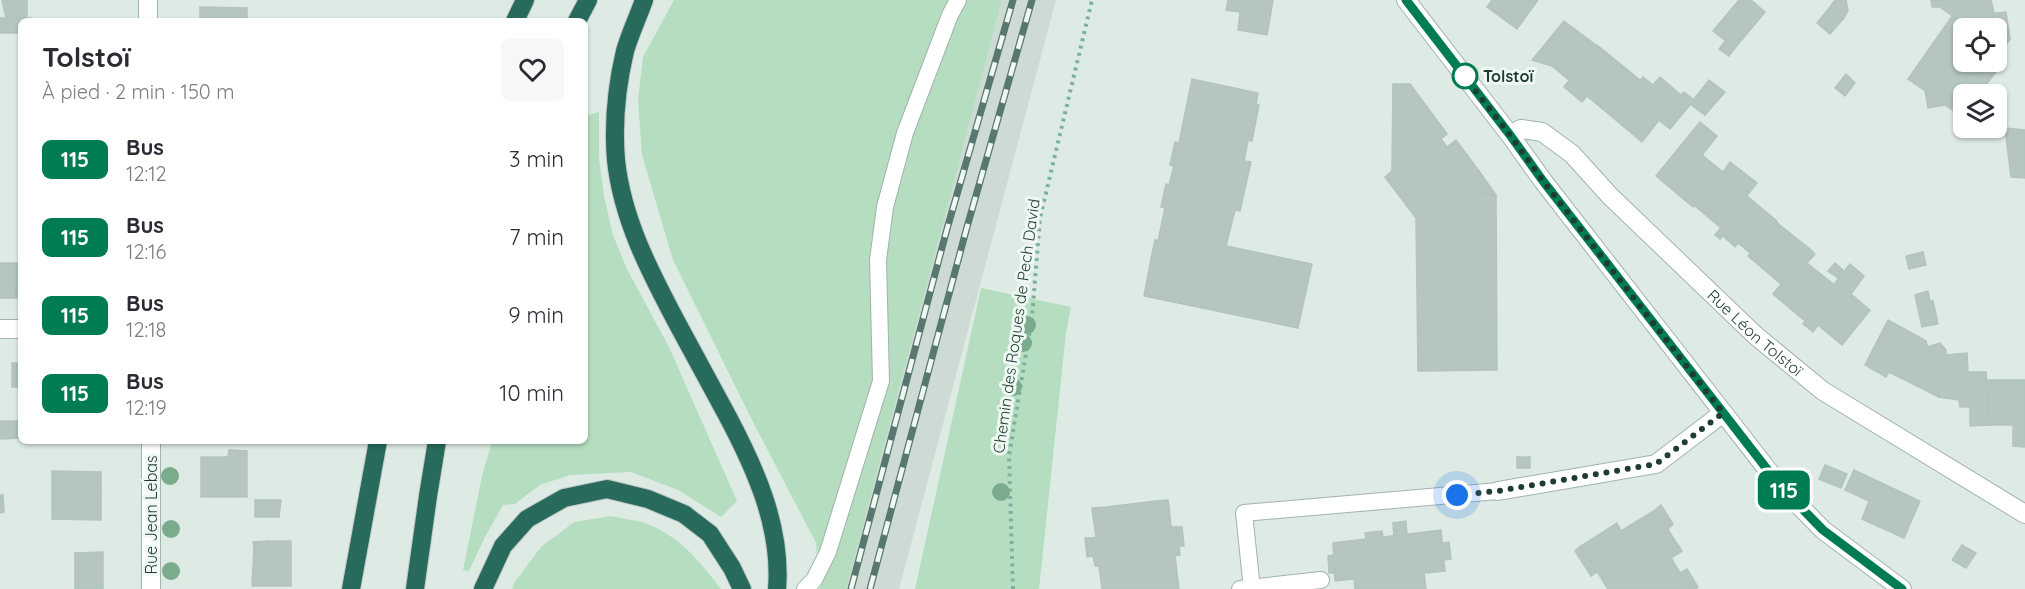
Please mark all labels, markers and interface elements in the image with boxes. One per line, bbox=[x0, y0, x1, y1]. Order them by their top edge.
map controls bbox=[1953, 18, 2007, 138]
button: locate bbox=[1953, 18, 2007, 72]
button: heart bbox=[501, 38, 564, 101]
text: Tolstoï bbox=[42, 39, 130, 74]
marker: Tolstoï bbox=[1452, 63, 1478, 89]
place label: Tolstoï bbox=[1483, 66, 1535, 86]
text: À pied · 2 min · 150 m bbox=[42, 79, 234, 104]
button: layers bbox=[1953, 84, 2007, 138]
text: Bus bbox=[126, 133, 164, 161]
text: 3 min bbox=[509, 145, 564, 173]
text: 115 bbox=[61, 146, 89, 172]
text: 12:12 bbox=[126, 161, 167, 186]
street label: Chemin des Roques de Pech David bbox=[988, 198, 1044, 454]
text: Bus bbox=[126, 211, 164, 239]
text: 7 min bbox=[509, 223, 564, 251]
text: 115 bbox=[61, 224, 89, 250]
text: 12:16 bbox=[126, 239, 166, 264]
street label: Rue Léon Tolstoï bbox=[1703, 285, 1807, 381]
text: Bus bbox=[126, 289, 164, 317]
text: 9 min bbox=[508, 301, 564, 329]
text: 115 bbox=[61, 302, 89, 328]
text: 12:18 bbox=[126, 317, 166, 342]
text: Bus bbox=[126, 367, 164, 395]
text: 10 min bbox=[499, 379, 564, 407]
text: 115 bbox=[61, 380, 89, 406]
text: 12:19 bbox=[126, 395, 167, 420]
street label: Rue Jean Lebas bbox=[141, 455, 161, 575]
line badge: 115 bbox=[1750, 470, 1818, 510]
text: 115 bbox=[1770, 477, 1798, 503]
your location bbox=[1442, 480, 1472, 510]

